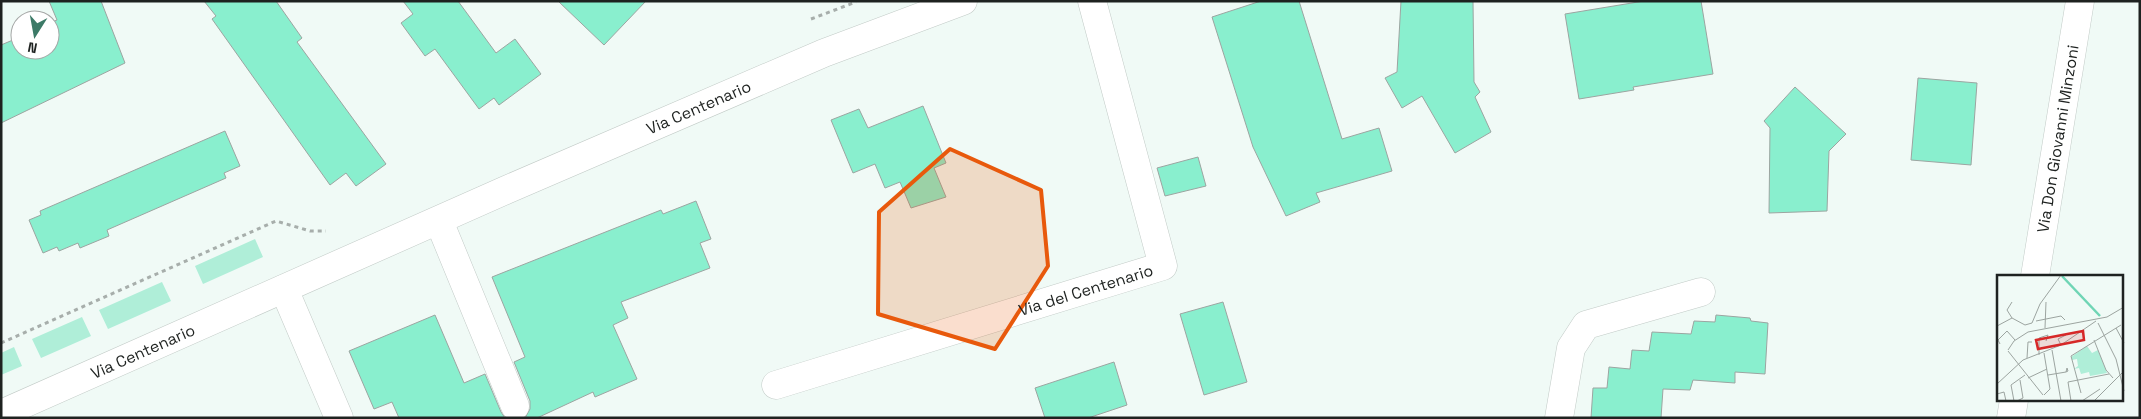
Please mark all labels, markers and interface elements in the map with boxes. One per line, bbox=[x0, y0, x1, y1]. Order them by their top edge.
north arrow bbox=[10, 10, 60, 60]
text: N bbox=[26, 38, 39, 57]
street label: Via Don Giovanni Minzoni bbox=[2032, 43, 2084, 234]
street label: Via Centenario bbox=[643, 76, 754, 139]
street label: Via del Centenario bbox=[1016, 260, 1156, 321]
inset map bbox=[1997, 275, 2124, 402]
street label: Via Centenario bbox=[87, 319, 198, 384]

